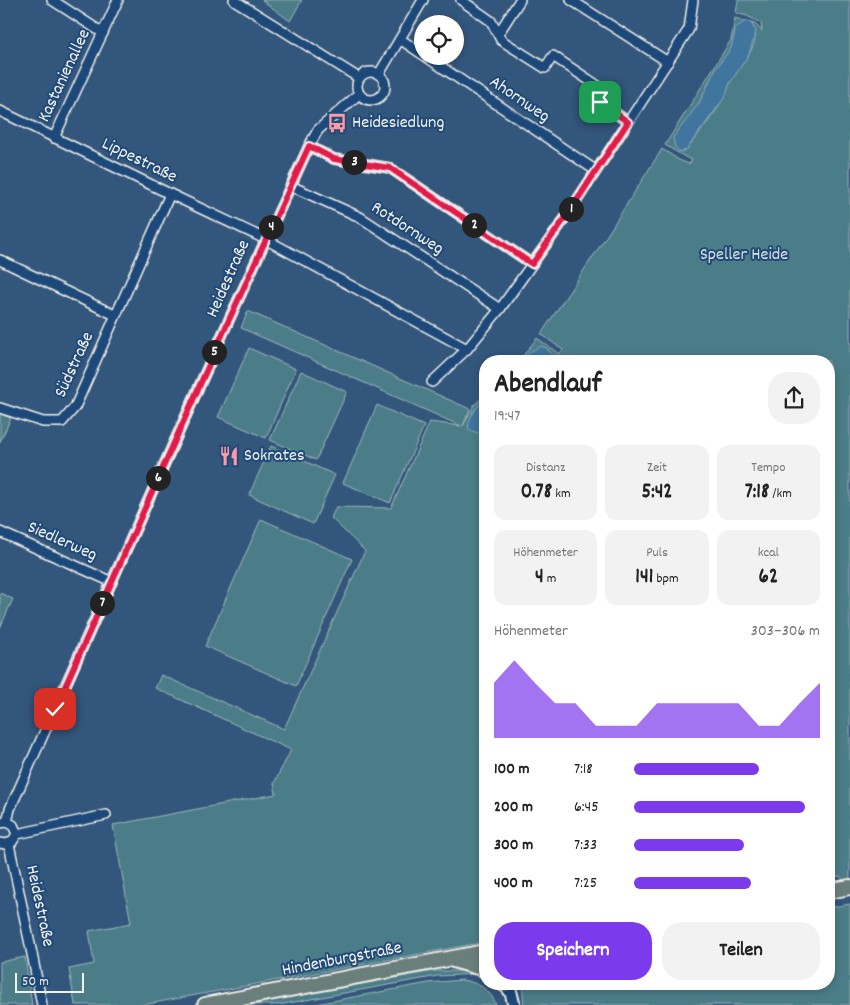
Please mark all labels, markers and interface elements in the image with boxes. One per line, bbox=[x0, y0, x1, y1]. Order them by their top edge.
map controls bbox=[414, 15, 464, 65]
button: locate bbox=[414, 15, 464, 65]
street label: Kastanienallee bbox=[33, 25, 98, 127]
street label: Ahornweg bbox=[484, 70, 554, 130]
pin bbox=[579, 81, 621, 123]
icon: arrive bbox=[586, 88, 614, 116]
place label: Heidesiedlung bbox=[352, 111, 444, 136]
bus stop icon: Heidesiedlung bbox=[326, 112, 348, 134]
street label: Lippestraße bbox=[97, 132, 181, 190]
pin: 3 bbox=[342, 150, 366, 174]
text: 3 bbox=[351, 152, 358, 172]
street label: Rotdornweg bbox=[366, 196, 448, 262]
pin: 1 bbox=[558, 196, 584, 222]
text: 1 bbox=[570, 199, 573, 219]
pin: 2 bbox=[462, 212, 486, 238]
pin: 4 bbox=[258, 214, 284, 240]
text: 2 bbox=[471, 215, 478, 235]
text: 4 bbox=[269, 217, 274, 237]
street label: Heidestraße bbox=[201, 236, 257, 322]
park label: Speller Heide bbox=[700, 243, 788, 268]
street label: Südstraße bbox=[49, 328, 101, 402]
pin: 5 bbox=[202, 340, 226, 364]
text: 5 bbox=[211, 342, 218, 362]
text: Abendlauf bbox=[494, 366, 602, 406]
button: share bbox=[768, 372, 820, 424]
text: 19:47 bbox=[494, 405, 520, 428]
place label: Sokrates bbox=[244, 444, 305, 469]
restaurant icon: Sokrates bbox=[218, 445, 240, 467]
text: Distanz bbox=[526, 458, 565, 478]
text: Zeit bbox=[647, 458, 667, 478]
text: Tempo bbox=[751, 458, 785, 478]
pin: 6 bbox=[146, 466, 170, 490]
text: 6 bbox=[155, 468, 162, 488]
text: 0.78 bbox=[521, 478, 552, 508]
text: 5:42 bbox=[641, 478, 673, 508]
text: 7:18 bbox=[745, 478, 769, 508]
text: km bbox=[552, 484, 571, 504]
text: /km bbox=[769, 484, 792, 504]
street label: Siedlerweg bbox=[23, 516, 101, 568]
text: Höhenmeter bbox=[513, 543, 578, 563]
text: Puls bbox=[646, 543, 668, 563]
text: kcal bbox=[758, 543, 779, 563]
text: 4 bbox=[535, 563, 544, 593]
text: 141 bbox=[635, 563, 653, 593]
text: 62 bbox=[759, 563, 778, 593]
text: m bbox=[544, 569, 556, 589]
text: bpm bbox=[653, 569, 679, 589]
pin: 7 bbox=[90, 590, 114, 616]
text: 7 bbox=[100, 593, 105, 613]
text: Höhenmeter bbox=[494, 620, 568, 643]
text: 303–306 m bbox=[751, 620, 820, 643]
pin bbox=[34, 688, 76, 730]
icon: check bbox=[41, 695, 69, 723]
text: 100 m bbox=[494, 758, 530, 781]
text: 7:18 bbox=[574, 758, 593, 781]
text: 200 m bbox=[494, 796, 533, 819]
text: 6:45 bbox=[574, 796, 599, 819]
text: 300 m bbox=[494, 834, 533, 857]
text: 7:33 bbox=[574, 834, 597, 857]
street label: Heidestraße bbox=[18, 863, 60, 949]
text: 400 m bbox=[494, 872, 533, 895]
text: 7:25 bbox=[574, 872, 597, 895]
button: Speichern bbox=[494, 922, 652, 980]
button: Teilen bbox=[662, 922, 820, 980]
street label: Hindenburgstraße bbox=[280, 936, 404, 984]
scale bar bbox=[15, 970, 84, 993]
text: 50 m bbox=[22, 972, 49, 992]

